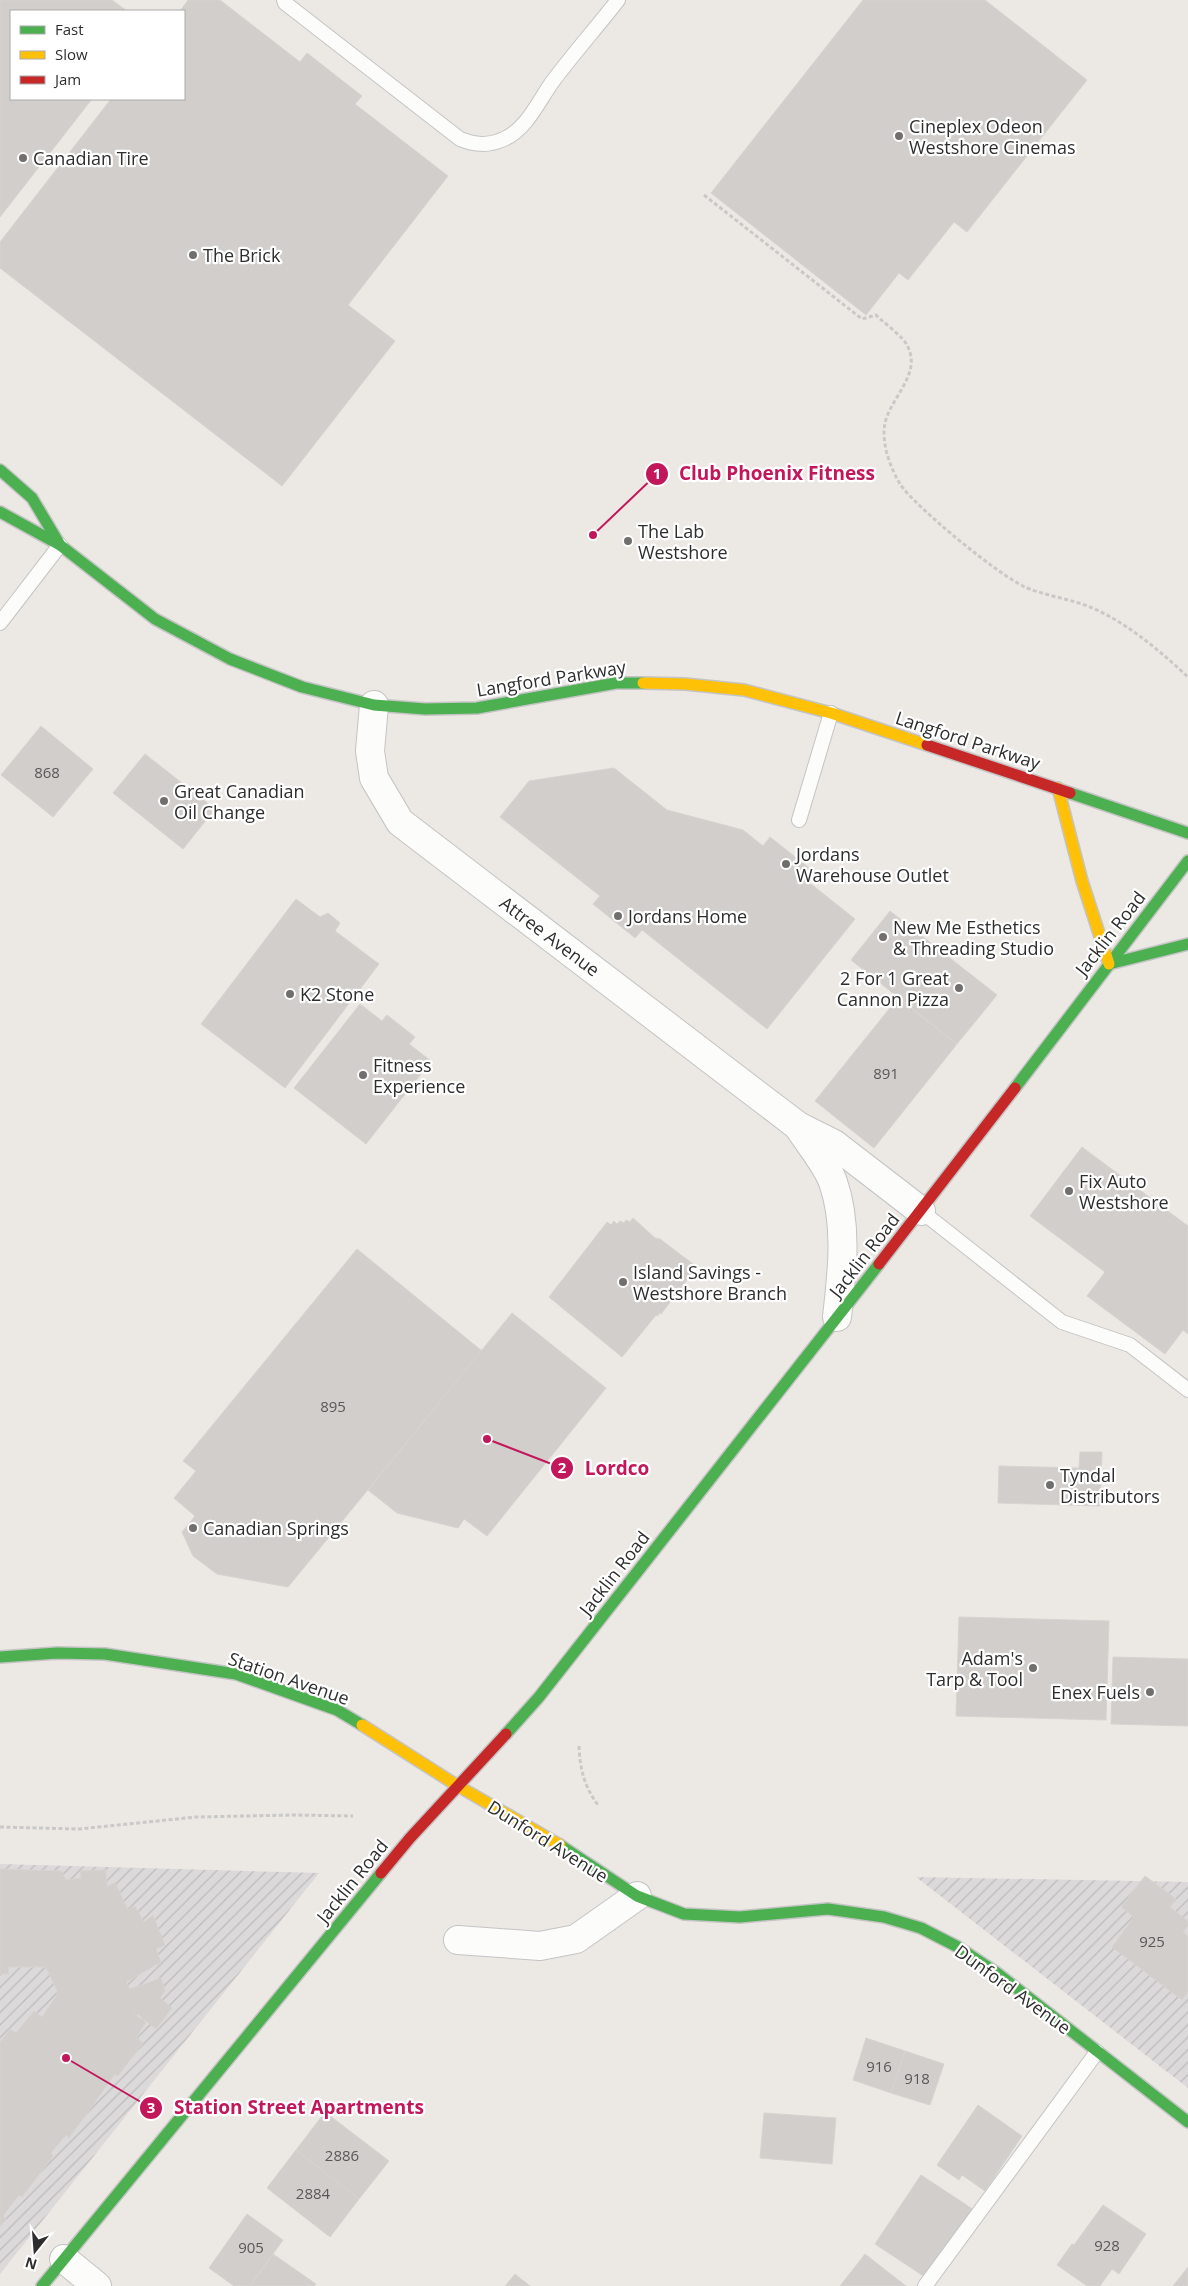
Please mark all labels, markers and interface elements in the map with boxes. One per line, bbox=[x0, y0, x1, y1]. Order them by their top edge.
legend bbox=[10, 10, 185, 100]
text: Fast bbox=[55, 19, 84, 39]
text: Slow bbox=[55, 44, 88, 64]
text: Jam bbox=[53, 69, 81, 89]
place label: Cineplex Odeon Westshore Cinemas bbox=[909, 114, 1076, 159]
marker: Cineplex Odeon Westshore Cinemas bbox=[893, 130, 905, 142]
place label: Canadian Tire bbox=[33, 146, 149, 170]
marker: Canadian Tire bbox=[17, 152, 29, 164]
place label: The Brick bbox=[203, 243, 281, 267]
marker: The Brick bbox=[187, 249, 199, 261]
callout: Club Phoenix Fitness bbox=[644, 457, 885, 491]
text: Club Phoenix Fitness bbox=[679, 460, 875, 486]
text: 1 bbox=[653, 463, 661, 483]
place label: The Lab Westshore bbox=[638, 519, 728, 564]
marker: The Lab Westshore bbox=[622, 535, 634, 547]
street label: Langford Parkway bbox=[475, 654, 628, 702]
street label: Langford Parkway bbox=[893, 705, 1044, 775]
house number: 868 bbox=[34, 762, 60, 782]
place label: Great Canadian Oil Change bbox=[174, 779, 305, 824]
marker: Great Canadian Oil Change bbox=[158, 795, 170, 807]
place label: Jordans Warehouse Outlet bbox=[794, 842, 949, 887]
marker: Jordans Warehouse Outlet bbox=[780, 858, 792, 870]
street label: Jacklin Road bbox=[1068, 886, 1150, 982]
street label: Attree Avenue bbox=[495, 891, 605, 981]
place label: Jordans Home bbox=[626, 904, 747, 928]
marker: Jordans Home bbox=[612, 910, 624, 922]
place label: New Me Esthetics & Threading Studio bbox=[893, 915, 1054, 960]
marker: New Me Esthetics & Threading Studio bbox=[877, 931, 889, 943]
place label: 2 For 1 Great Cannon Pizza bbox=[837, 966, 949, 1011]
place label: K2 Stone bbox=[300, 982, 374, 1006]
marker: 2 For 1 Great Cannon Pizza bbox=[953, 982, 965, 994]
marker: K2 Stone bbox=[284, 988, 296, 1000]
place label: Fitness Experience bbox=[373, 1053, 465, 1098]
house number: 891 bbox=[873, 1063, 899, 1083]
marker: Fitness Experience bbox=[357, 1069, 369, 1081]
place label: Fix Auto Westshore bbox=[1079, 1169, 1169, 1214]
marker: Fix Auto Westshore bbox=[1063, 1185, 1075, 1197]
street label: Jacklin Road bbox=[822, 1208, 904, 1304]
place label: Island Savings - Westshore Branch bbox=[633, 1260, 787, 1305]
marker: Island Savings - Westshore Branch bbox=[617, 1276, 629, 1288]
house number: 895 bbox=[320, 1396, 346, 1416]
callout: Lordco bbox=[549, 1451, 659, 1485]
text: Lordco bbox=[585, 1455, 649, 1481]
text: 2 bbox=[558, 1457, 567, 1477]
place label: Tyndal Distributors bbox=[1060, 1463, 1160, 1508]
marker: Tyndal Distributors bbox=[1044, 1479, 1056, 1491]
place label: Canadian Springs bbox=[203, 1516, 349, 1540]
marker: Canadian Springs bbox=[187, 1522, 199, 1534]
street label: Jacklin Road bbox=[572, 1526, 654, 1622]
street label: Station Avenue bbox=[225, 1646, 353, 1710]
place label: Adam's Tarp & Tool bbox=[926, 1646, 1023, 1691]
marker: Adam's Tarp & Tool bbox=[1027, 1662, 1039, 1674]
place label: Enex Fuels bbox=[1051, 1680, 1140, 1704]
marker: Enex Fuels bbox=[1144, 1686, 1156, 1698]
street label: Dunford Avenue bbox=[483, 1794, 613, 1888]
street label: Jacklin Road bbox=[310, 1834, 393, 1929]
house number: 925 bbox=[1139, 1931, 1165, 1951]
street label: Dunford Avenue bbox=[950, 1939, 1076, 2039]
house number: 916 bbox=[866, 2056, 892, 2076]
house number: 918 bbox=[904, 2068, 930, 2088]
callout: Station Street Apartments bbox=[139, 2091, 434, 2125]
text: Station Street Apartments bbox=[174, 2094, 424, 2120]
text: 3 bbox=[147, 2097, 155, 2117]
house number: 2886 bbox=[325, 2145, 359, 2165]
house number: 2884 bbox=[296, 2183, 331, 2203]
north arrow bbox=[10, 2226, 60, 2276]
house number: 928 bbox=[1094, 2235, 1120, 2255]
house number: 905 bbox=[238, 2237, 264, 2257]
text: N bbox=[23, 2253, 39, 2275]

